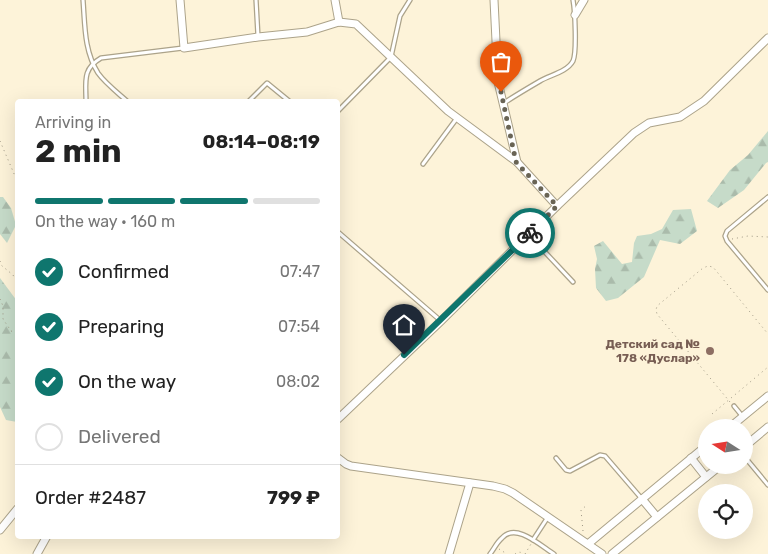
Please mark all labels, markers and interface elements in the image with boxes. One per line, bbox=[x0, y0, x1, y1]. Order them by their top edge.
pin bbox=[480, 41, 522, 92]
icon: bag bbox=[487, 48, 515, 76]
text: Arriving in bbox=[35, 113, 111, 132]
text: 08:14–08:19 bbox=[203, 130, 320, 153]
text: 2 min bbox=[35, 132, 122, 170]
courier bbox=[505, 208, 555, 258]
text: On the way · 160 m bbox=[35, 212, 175, 231]
icon: bike bbox=[516, 219, 544, 247]
icon: check bbox=[35, 258, 63, 286]
text: Confirmed bbox=[78, 260, 169, 283]
text: 07:47 bbox=[280, 262, 320, 281]
pin bbox=[383, 304, 425, 355]
icon: home bbox=[390, 311, 418, 339]
icon: check bbox=[35, 313, 63, 341]
text: Preparing bbox=[78, 315, 164, 338]
text: 07:54 bbox=[278, 317, 320, 336]
place label: Детский сад № 178 «Дуслар» bbox=[605, 337, 701, 365]
marker: Детский сад № 178 «Дуслар» bbox=[704, 345, 716, 357]
icon: check bbox=[35, 368, 63, 396]
text: On the way bbox=[78, 370, 176, 393]
text: 08:02 bbox=[276, 372, 320, 391]
north arrow bbox=[698, 419, 752, 474]
map controls bbox=[698, 419, 753, 539]
text: Delivered bbox=[78, 425, 161, 448]
button: locate bbox=[698, 484, 753, 539]
text: Order #2487 bbox=[35, 486, 146, 509]
text: 799 ₽ bbox=[267, 486, 320, 509]

